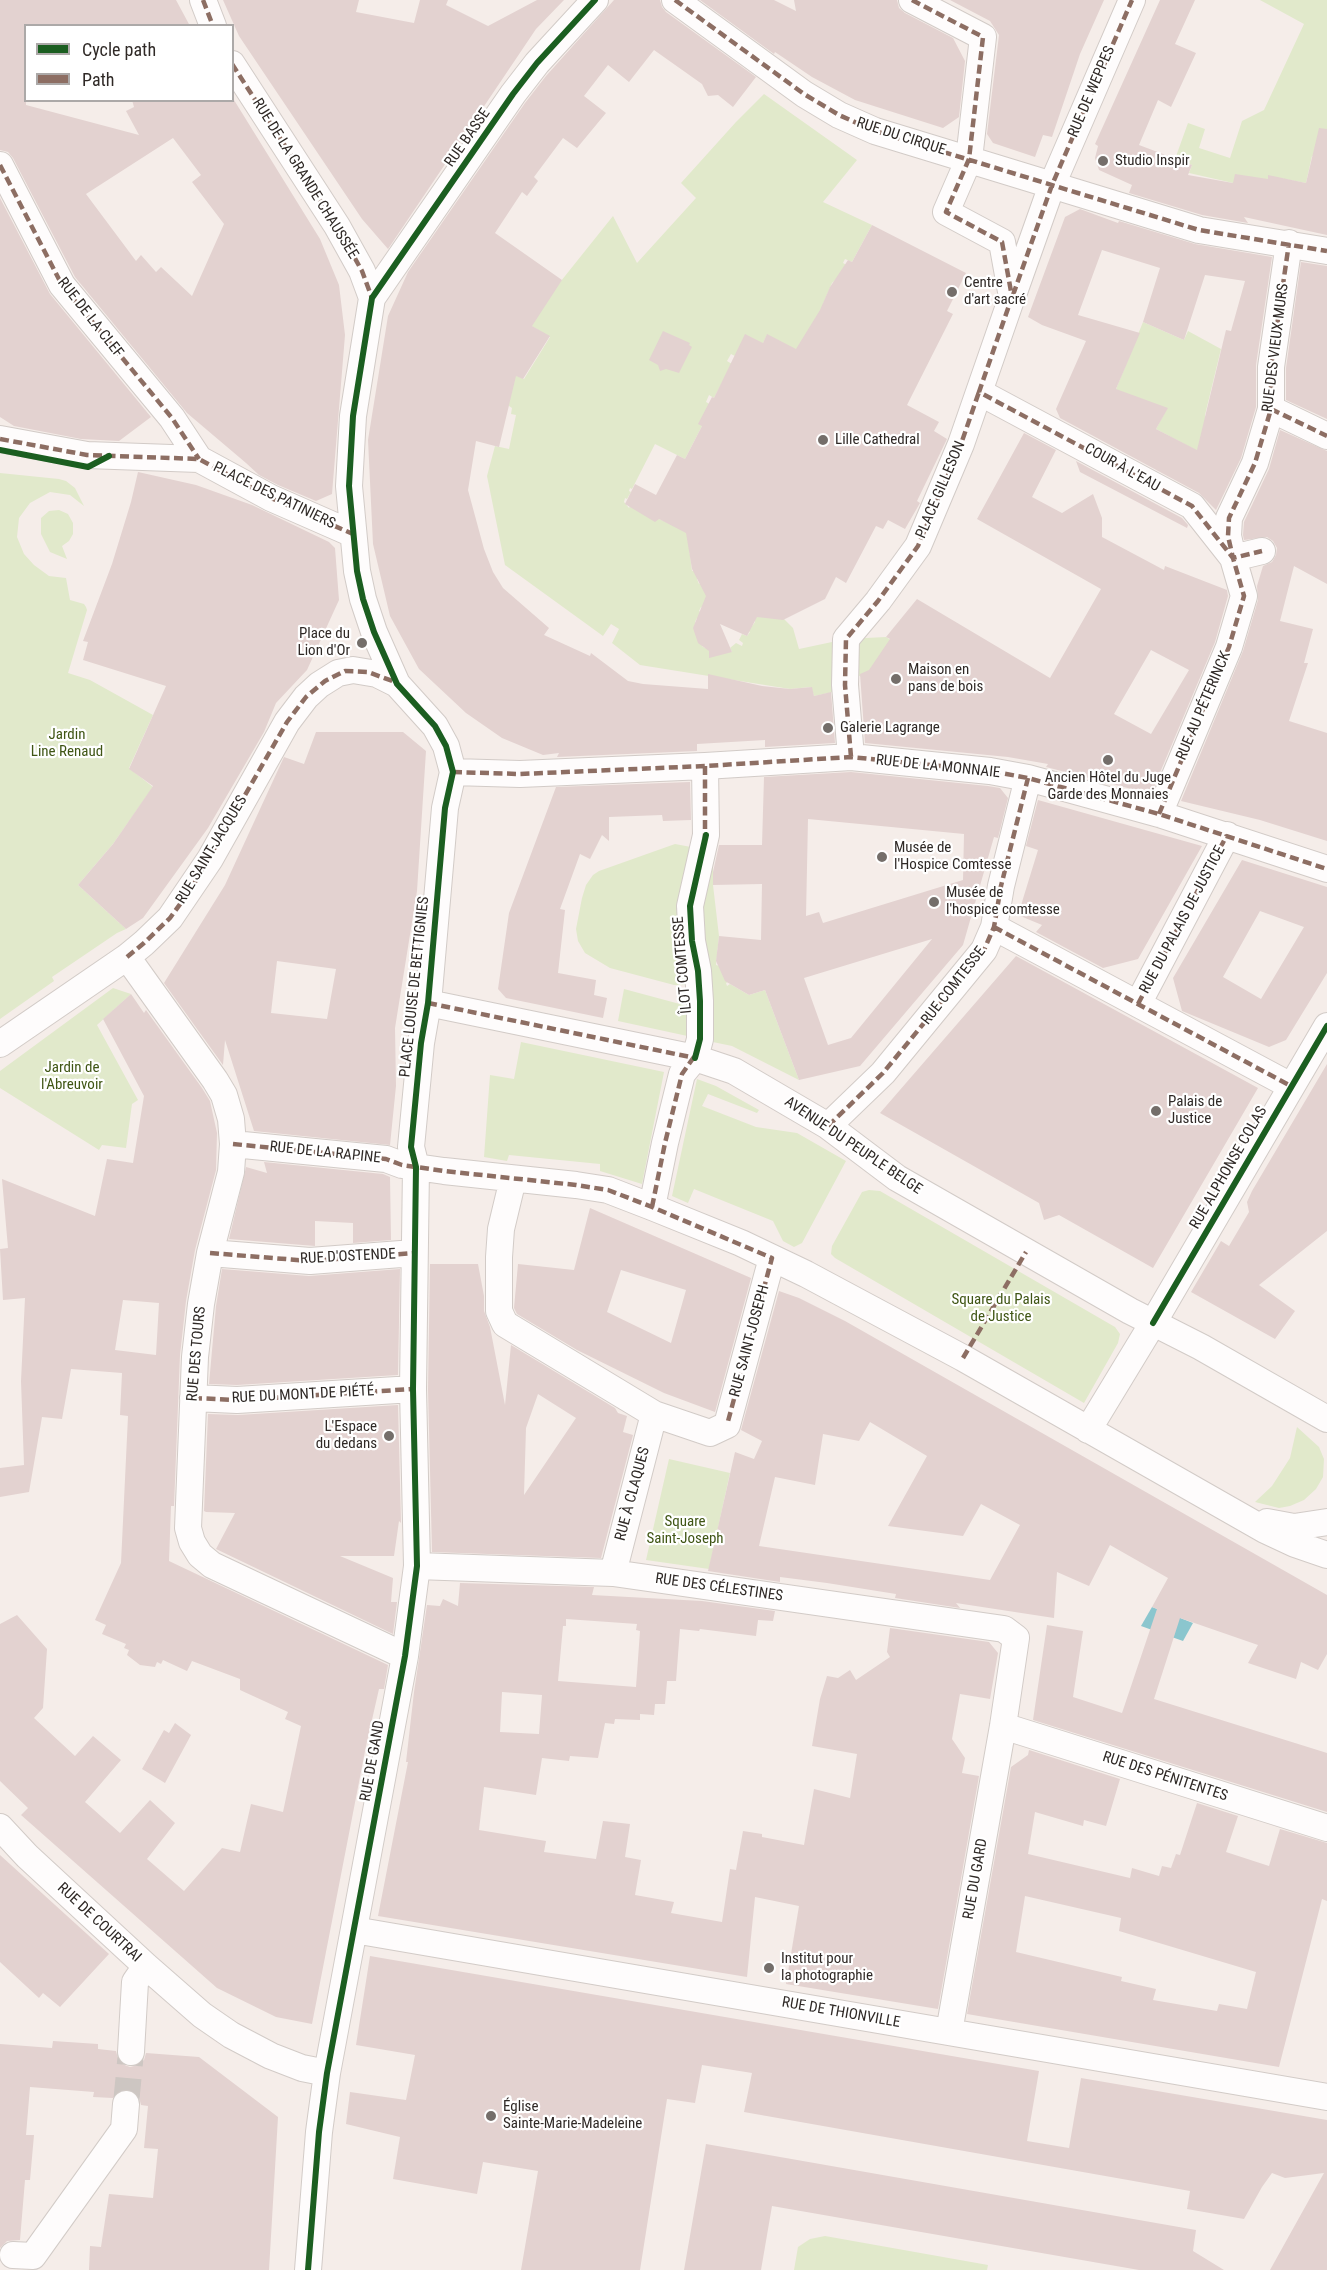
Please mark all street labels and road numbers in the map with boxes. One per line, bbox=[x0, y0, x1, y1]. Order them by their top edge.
street label: RUE DE WEPPES bbox=[1065, 44, 1119, 140]
street label: RUE DE LA GRANDE CHAUSSÉE bbox=[248, 95, 362, 263]
street label: RUE BASSE bbox=[441, 105, 495, 171]
street label: RUE DU CIRQUE bbox=[854, 114, 948, 160]
street label: RUE DE LA CLEF bbox=[53, 274, 127, 362]
street label: RUE DES VIEUX MURS bbox=[1259, 283, 1293, 413]
street label: PLACE GILLESON bbox=[912, 439, 970, 541]
street label: COUR À L'EAU bbox=[1081, 440, 1163, 496]
street label: PLACE DES PATINIERS bbox=[210, 459, 338, 533]
street label: RUE AU PÉTERINCK bbox=[1173, 649, 1235, 763]
street label: RUE DE LA MONNAIE bbox=[875, 752, 1001, 782]
street label: RUE SAINT-JACQUES bbox=[173, 793, 251, 907]
street label: RUE DU PALAIS DE JUSTICE bbox=[1136, 843, 1230, 997]
street label: PLACE LOUISE DE BETTIGNIES bbox=[397, 896, 433, 1078]
street label: ÎLOT COMTESSE bbox=[670, 916, 696, 1014]
street label: RUE COMTESSE bbox=[918, 943, 990, 1029]
street label: AVENUE DU PEUPLE BELGE bbox=[781, 1093, 925, 1199]
street label: RUE ALPHONSE COLAS bbox=[1186, 1103, 1272, 1233]
street label: RUE DE LA RAPINE bbox=[269, 1138, 381, 1168]
street label: RUE D'OSTENDE bbox=[300, 1246, 396, 1268]
street label: RUE SAINT-JOSEPH bbox=[726, 1283, 774, 1399]
street label: RUE DES TOURS bbox=[184, 1306, 210, 1402]
street label: RUE DU MONT DE PIÉTÉ bbox=[231, 1382, 375, 1408]
street label: RUE À CLAQUES bbox=[612, 1445, 654, 1543]
street label: RUE DES CÉLESTINES bbox=[654, 1570, 784, 1606]
street label: RUE DE GAND bbox=[357, 1719, 389, 1803]
street label: RUE DES PÉNITENTES bbox=[1100, 1748, 1230, 1806]
street label: RUE DU GARD bbox=[960, 1837, 992, 1921]
street label: RUE DE COURTRAI bbox=[53, 1880, 145, 1966]
street label: RUE DE THIONVILLE bbox=[780, 1994, 902, 2032]

